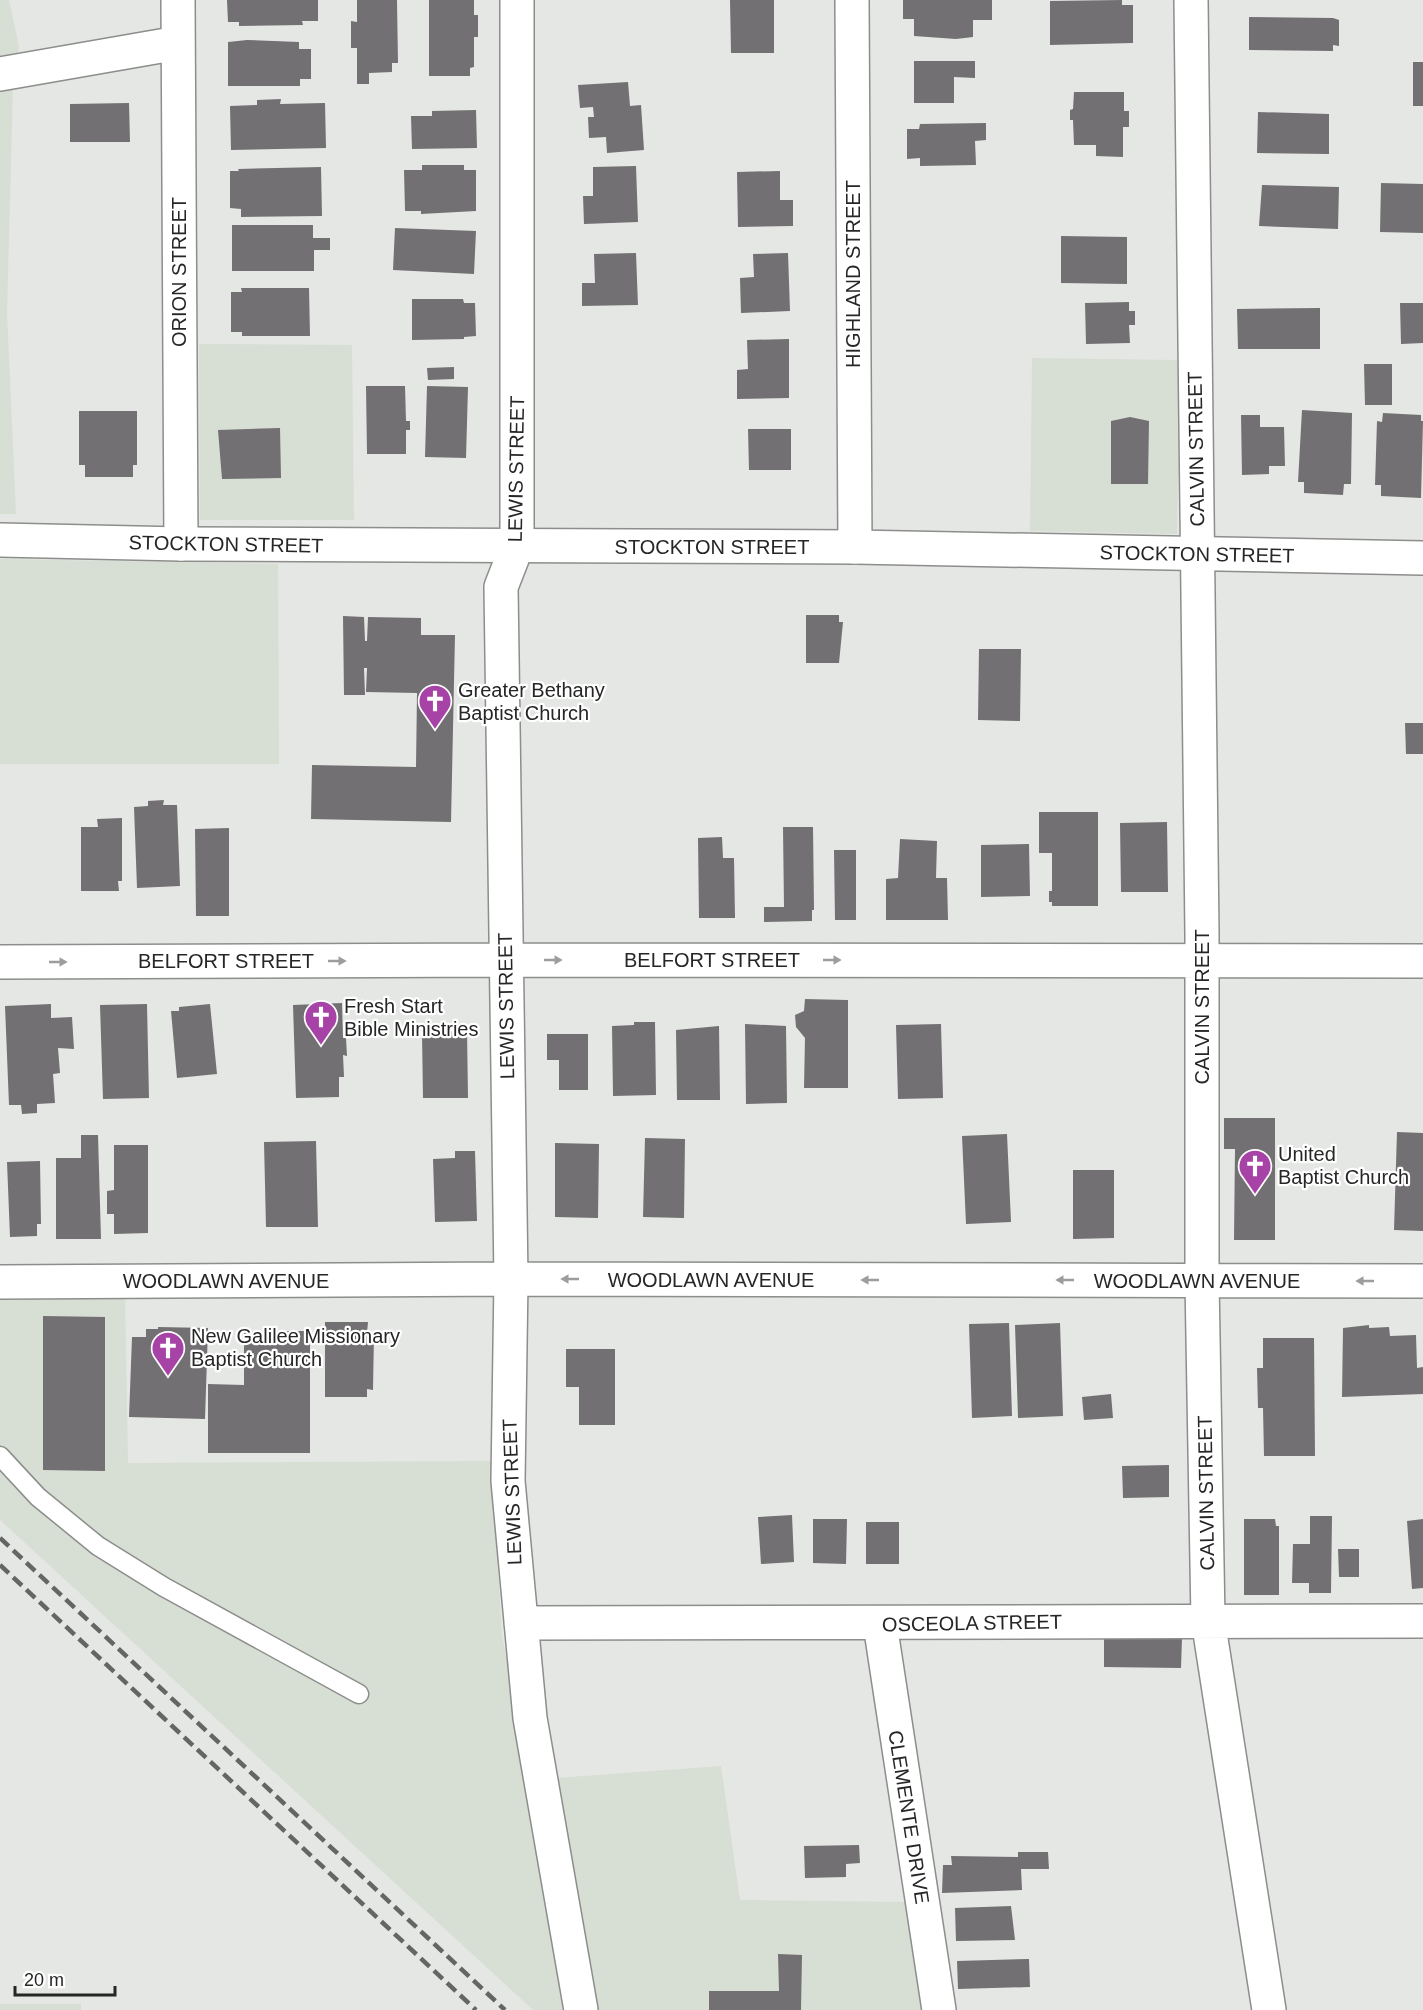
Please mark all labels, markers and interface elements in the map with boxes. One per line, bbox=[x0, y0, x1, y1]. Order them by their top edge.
street label: HIGHLAND STREET bbox=[842, 180, 864, 368]
street label: ORION STREET bbox=[168, 197, 190, 347]
street label: CALVIN STREET bbox=[1184, 371, 1208, 527]
street label: LEWIS STREET bbox=[504, 395, 528, 543]
street label: STOCKTON STREET bbox=[128, 531, 324, 557]
street label: STOCKTON STREET bbox=[615, 536, 809, 558]
street label: STOCKTON STREET bbox=[1099, 541, 1295, 567]
place label: Greater Bethany Baptist Church bbox=[458, 679, 605, 724]
church icon: Greater Bethany Baptist Church bbox=[417, 683, 453, 730]
street label: CALVIN STREET bbox=[1191, 929, 1213, 1085]
street label: LEWIS STREET bbox=[494, 932, 518, 1080]
street label: BELFORT STREET bbox=[624, 949, 800, 971]
street label: BELFORT STREET bbox=[138, 950, 314, 972]
one-way arrow bbox=[544, 955, 563, 965]
one-way arrow bbox=[823, 955, 842, 965]
one-way arrow bbox=[328, 956, 347, 966]
one-way arrow bbox=[49, 957, 68, 967]
place label: Fresh Start Bible Ministries bbox=[344, 995, 478, 1040]
church icon: Fresh Start Bible Ministries bbox=[303, 999, 339, 1046]
place label: United Baptist Church bbox=[1278, 1143, 1409, 1188]
church icon: United Baptist Church bbox=[1237, 1148, 1273, 1195]
street label: WOODLAWN AVENUE bbox=[608, 1269, 814, 1291]
street label: WOODLAWN AVENUE bbox=[123, 1270, 329, 1292]
street label: WOODLAWN AVENUE bbox=[1094, 1270, 1300, 1292]
one-way arrow bbox=[560, 1274, 579, 1284]
one-way arrow bbox=[860, 1275, 879, 1285]
one-way arrow bbox=[1055, 1275, 1074, 1285]
one-way arrow bbox=[1355, 1276, 1374, 1286]
place label: New Galilee Missionary Baptist Church bbox=[191, 1325, 400, 1370]
church icon: New Galilee Missionary Baptist Church bbox=[150, 1330, 186, 1377]
street label: CALVIN STREET bbox=[1194, 1415, 1218, 1571]
street label: LEWIS STREET bbox=[498, 1418, 526, 1566]
street label: OSCEOLA STREET bbox=[882, 1610, 1062, 1636]
street label: CLEMENTE DRIVE bbox=[884, 1729, 934, 1905]
scale bar bbox=[15, 1959, 116, 1997]
text: 20 m bbox=[24, 1970, 64, 1990]

